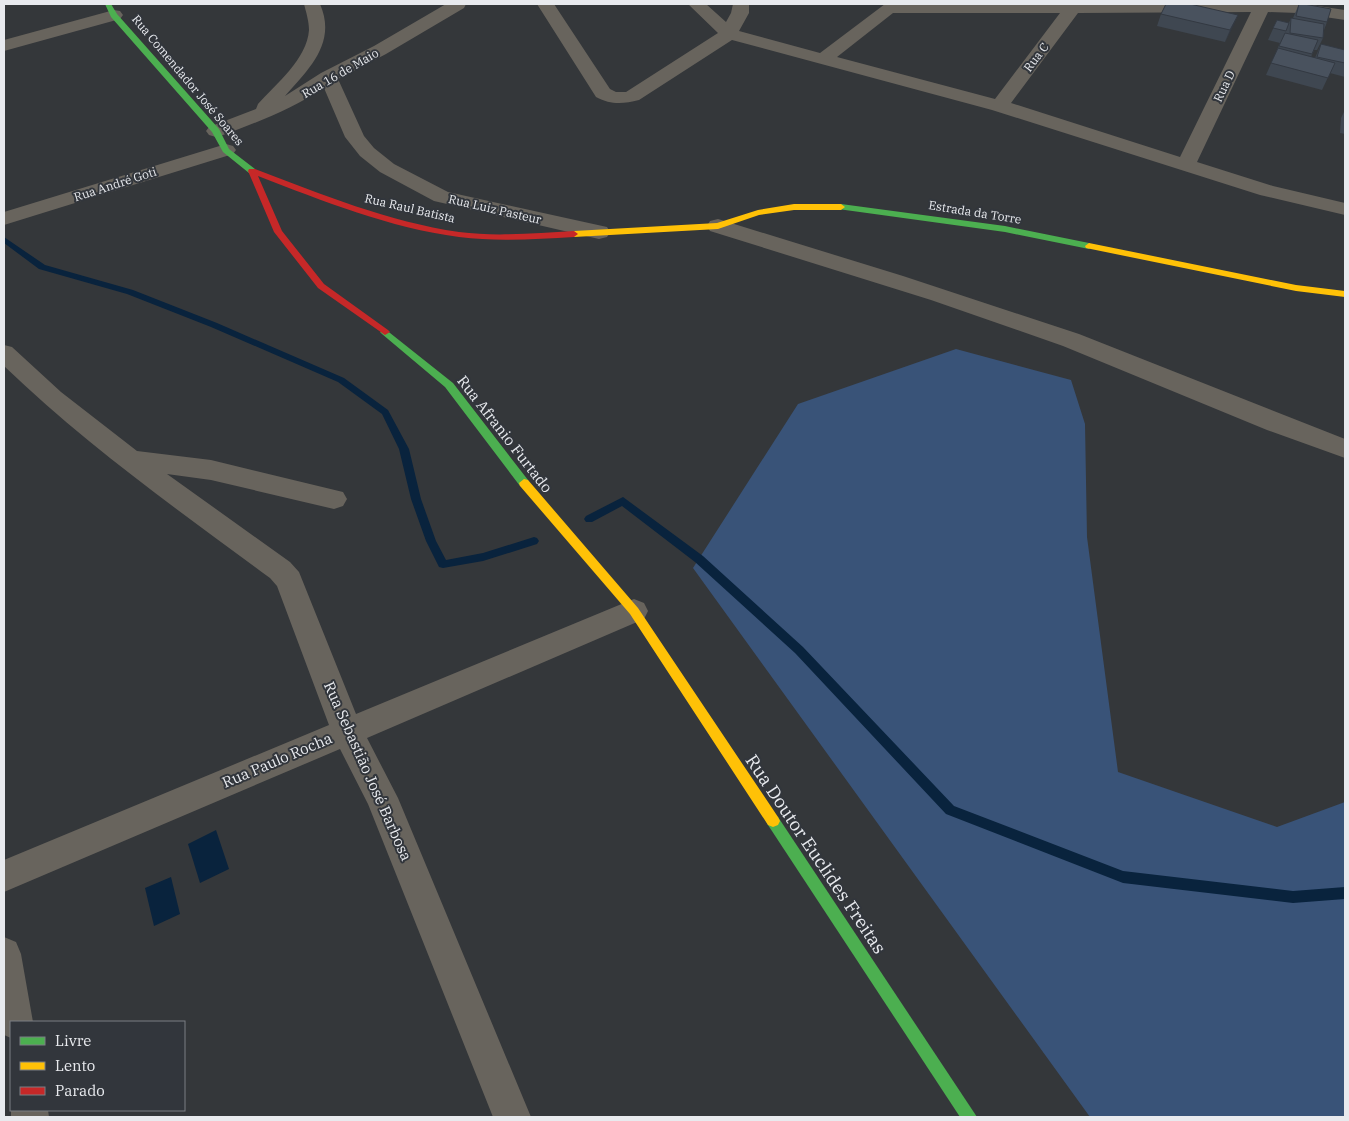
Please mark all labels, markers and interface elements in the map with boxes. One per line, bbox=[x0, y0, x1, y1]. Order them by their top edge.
street label: Rua Comendador José Soares bbox=[129, 12, 247, 149]
street label: Rua C bbox=[1020, 39, 1052, 75]
street label: Rua 16 de Maio bbox=[299, 45, 381, 101]
street label: Rua D bbox=[1210, 68, 1238, 104]
street label: Rua André Goti bbox=[72, 164, 158, 204]
street label: Rua Raul Batista bbox=[363, 190, 457, 226]
street label: Rua Luiz Pasteur bbox=[447, 191, 544, 227]
street label: Estrada da Torre bbox=[927, 197, 1023, 227]
street label: Rua Afranio Furtado bbox=[453, 372, 557, 496]
street label: Rua Sebastião José Barbosa bbox=[320, 678, 416, 864]
street label: Rua Paulo Rocha bbox=[219, 728, 335, 792]
street label: Rua Doutor Euclides Freitas bbox=[741, 750, 891, 958]
legend bbox=[10, 1021, 185, 1111]
text: Livre bbox=[55, 1031, 91, 1050]
text: Lento bbox=[55, 1056, 95, 1075]
text: Parado bbox=[55, 1081, 105, 1100]

